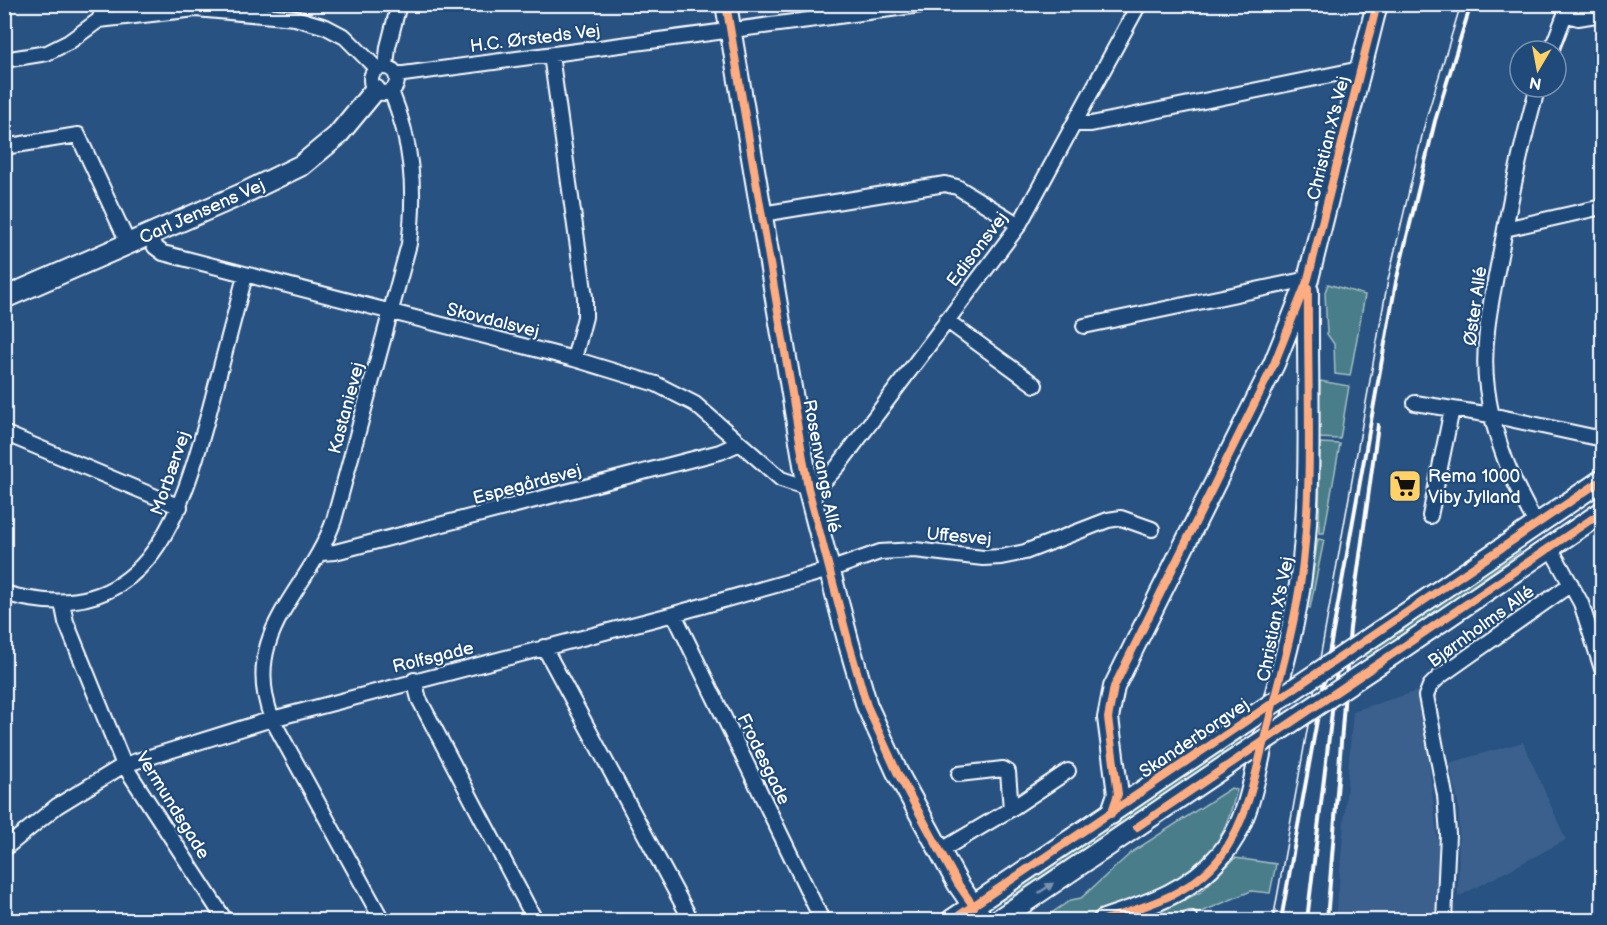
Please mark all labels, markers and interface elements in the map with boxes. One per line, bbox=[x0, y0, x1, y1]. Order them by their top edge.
street label: H.C. Ørsteds Vej bbox=[469, 20, 601, 57]
north arrow bbox=[1508, 39, 1568, 99]
text: N bbox=[1528, 72, 1543, 93]
street label: Christian X's Vej bbox=[1303, 74, 1354, 202]
street label: Carl Jensens Vej bbox=[136, 174, 268, 248]
street label: Edisonsvej bbox=[943, 208, 1012, 291]
street label: Øster Allé bbox=[1460, 265, 1491, 347]
street label: Skovdalsvej bbox=[444, 299, 541, 342]
street label: Kastanievej bbox=[324, 360, 369, 456]
street label: Rosenvangs Allé bbox=[798, 398, 845, 535]
street label: Morbærvej bbox=[146, 428, 195, 518]
street label: Espegårdsvej bbox=[471, 460, 584, 509]
place label: Rema 1000 Viby Jylland bbox=[1428, 466, 1521, 508]
supermarket icon: Rema 1000 Viby Jylland bbox=[1387, 468, 1423, 504]
street label: Uffesvej bbox=[926, 523, 992, 550]
street label: Christian X's Vej bbox=[1253, 555, 1298, 684]
street label: Bjørnholms Allé bbox=[1424, 581, 1539, 672]
street label: Rolfsgade bbox=[390, 637, 476, 678]
street label: Skanderborgvej bbox=[1136, 694, 1253, 783]
street label: Frodesgade bbox=[733, 710, 795, 808]
street label: Vermundsgade bbox=[131, 748, 214, 863]
one-way arrow bbox=[1038, 882, 1054, 894]

